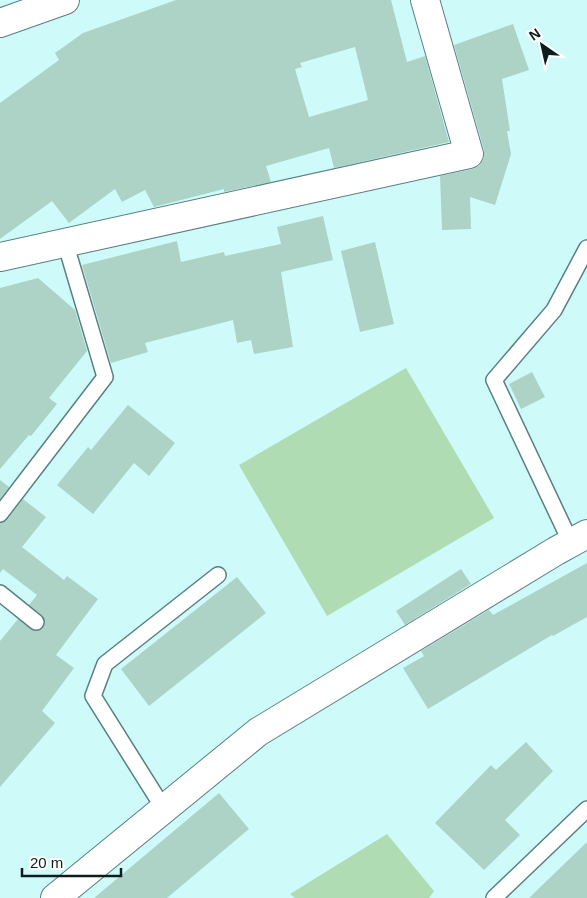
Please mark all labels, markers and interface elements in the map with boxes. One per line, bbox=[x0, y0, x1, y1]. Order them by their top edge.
north arrow bbox=[517, 20, 567, 70]
text: N bbox=[526, 25, 543, 44]
scale bar bbox=[22, 846, 121, 878]
text: 20 m bbox=[30, 854, 63, 871]

